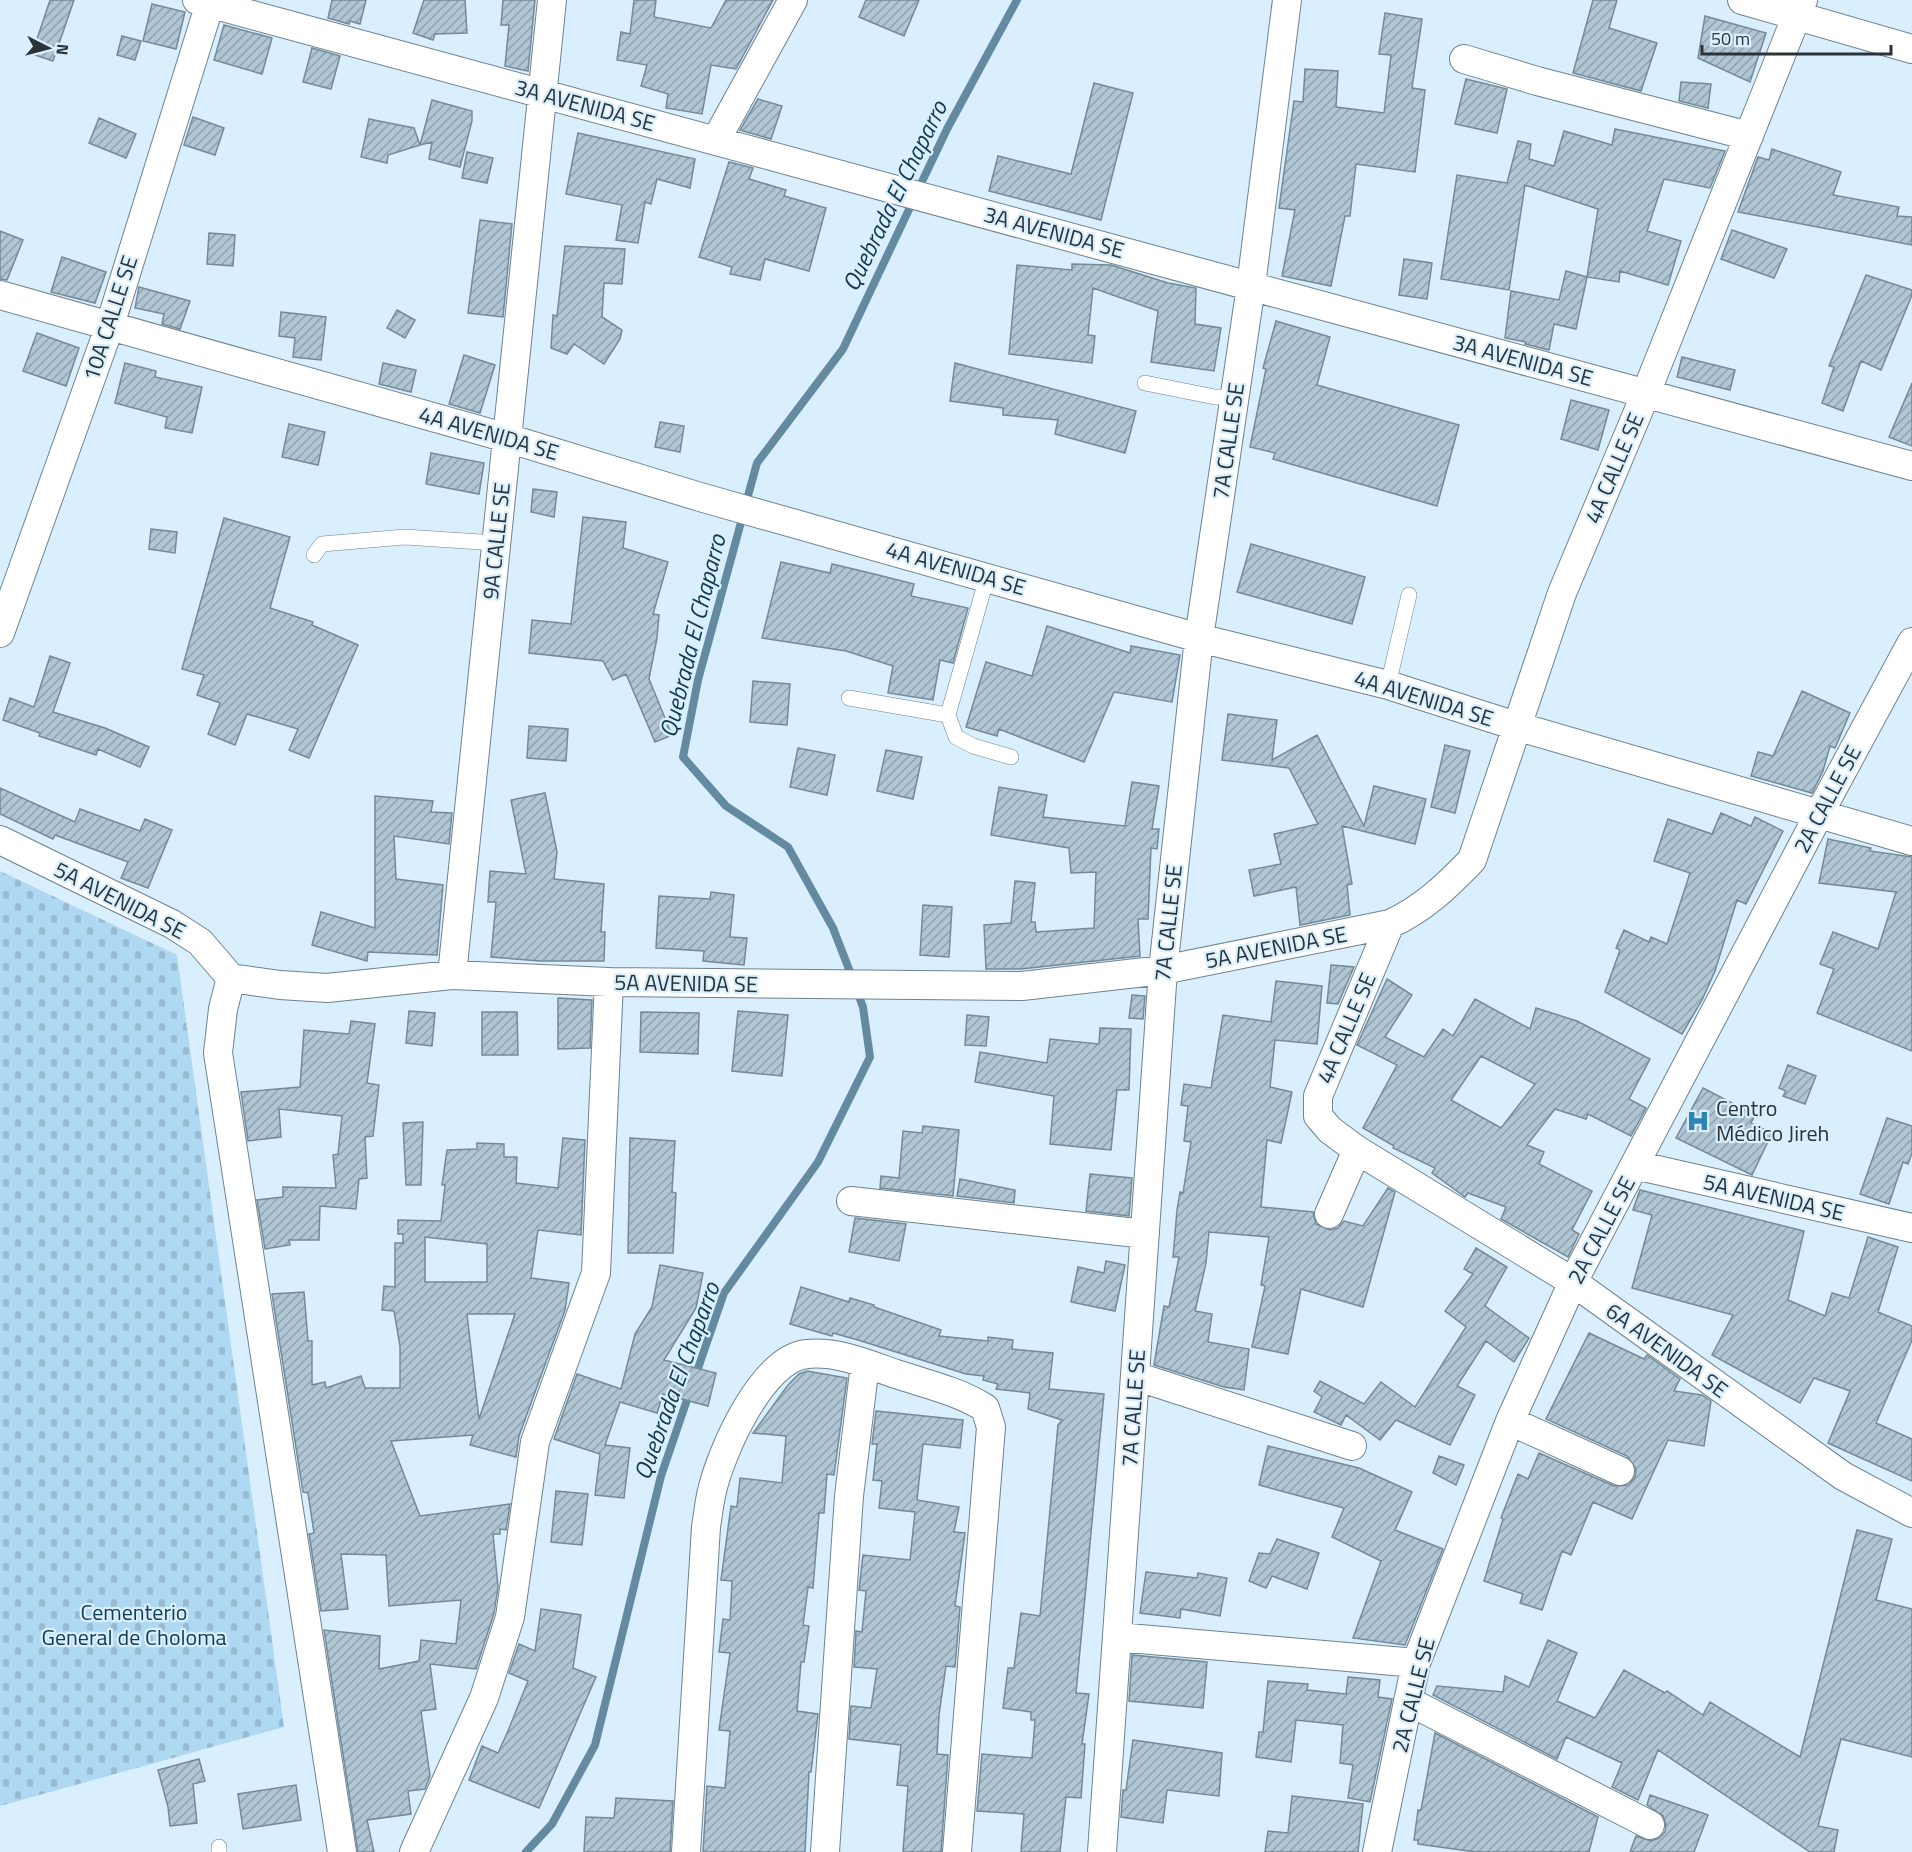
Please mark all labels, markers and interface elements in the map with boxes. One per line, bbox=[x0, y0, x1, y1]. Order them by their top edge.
north arrow bbox=[18, 18, 78, 78]
scale bar bbox=[1702, 18, 1891, 56]
text: 50 m bbox=[1711, 25, 1750, 52]
text: N bbox=[50, 43, 75, 56]
street label: 3A AVENIDA SE bbox=[511, 70, 659, 140]
water label: Quebrada El Chaparro bbox=[832, 93, 956, 297]
street label: 3A AVENIDA SE bbox=[980, 197, 1128, 267]
street label: 10A CALLE SE bbox=[74, 251, 146, 385]
street label: 3A AVENIDA SE bbox=[1449, 325, 1597, 395]
street label: 7A CALLE SE bbox=[1203, 380, 1253, 502]
street label: 4A AVENIDA SE bbox=[415, 397, 563, 469]
street label: 4A CALLE SE bbox=[1575, 407, 1653, 529]
street label: 9A CALLE SE bbox=[473, 481, 519, 601]
water label: Quebrada El Chaparro bbox=[649, 529, 735, 741]
street label: 4A AVENIDA SE bbox=[882, 532, 1030, 604]
street label: 4A AVENIDA SE bbox=[1350, 661, 1498, 735]
street label: 2A CALLE SE bbox=[1784, 739, 1870, 859]
street label: 5A AVENIDA SE bbox=[48, 852, 192, 948]
street label: 7A CALLE SE bbox=[1145, 863, 1191, 983]
street label: 5A AVENIDA SE bbox=[1202, 917, 1350, 977]
street label: 5A AVENIDA SE bbox=[614, 965, 758, 1001]
street label: 4A CALLE SE bbox=[1307, 967, 1385, 1089]
place label: Centro Médico Jireh bbox=[1716, 1091, 1829, 1150]
hospital icon: Centro Médico Jireh bbox=[1685, 1108, 1711, 1134]
street label: 5A AVENIDA SE bbox=[1700, 1164, 1848, 1230]
street label: 2A CALLE SE bbox=[1558, 1170, 1644, 1290]
water label: Quebrada El Chaparro bbox=[624, 1276, 729, 1485]
street label: 6A AVENIDA SE bbox=[1599, 1294, 1735, 1406]
street label: 7A CALLE SE bbox=[1112, 1348, 1154, 1468]
park label: Cementerio General de Choloma bbox=[41, 1595, 227, 1654]
street label: 2A CALLE SE bbox=[1382, 1634, 1444, 1756]

